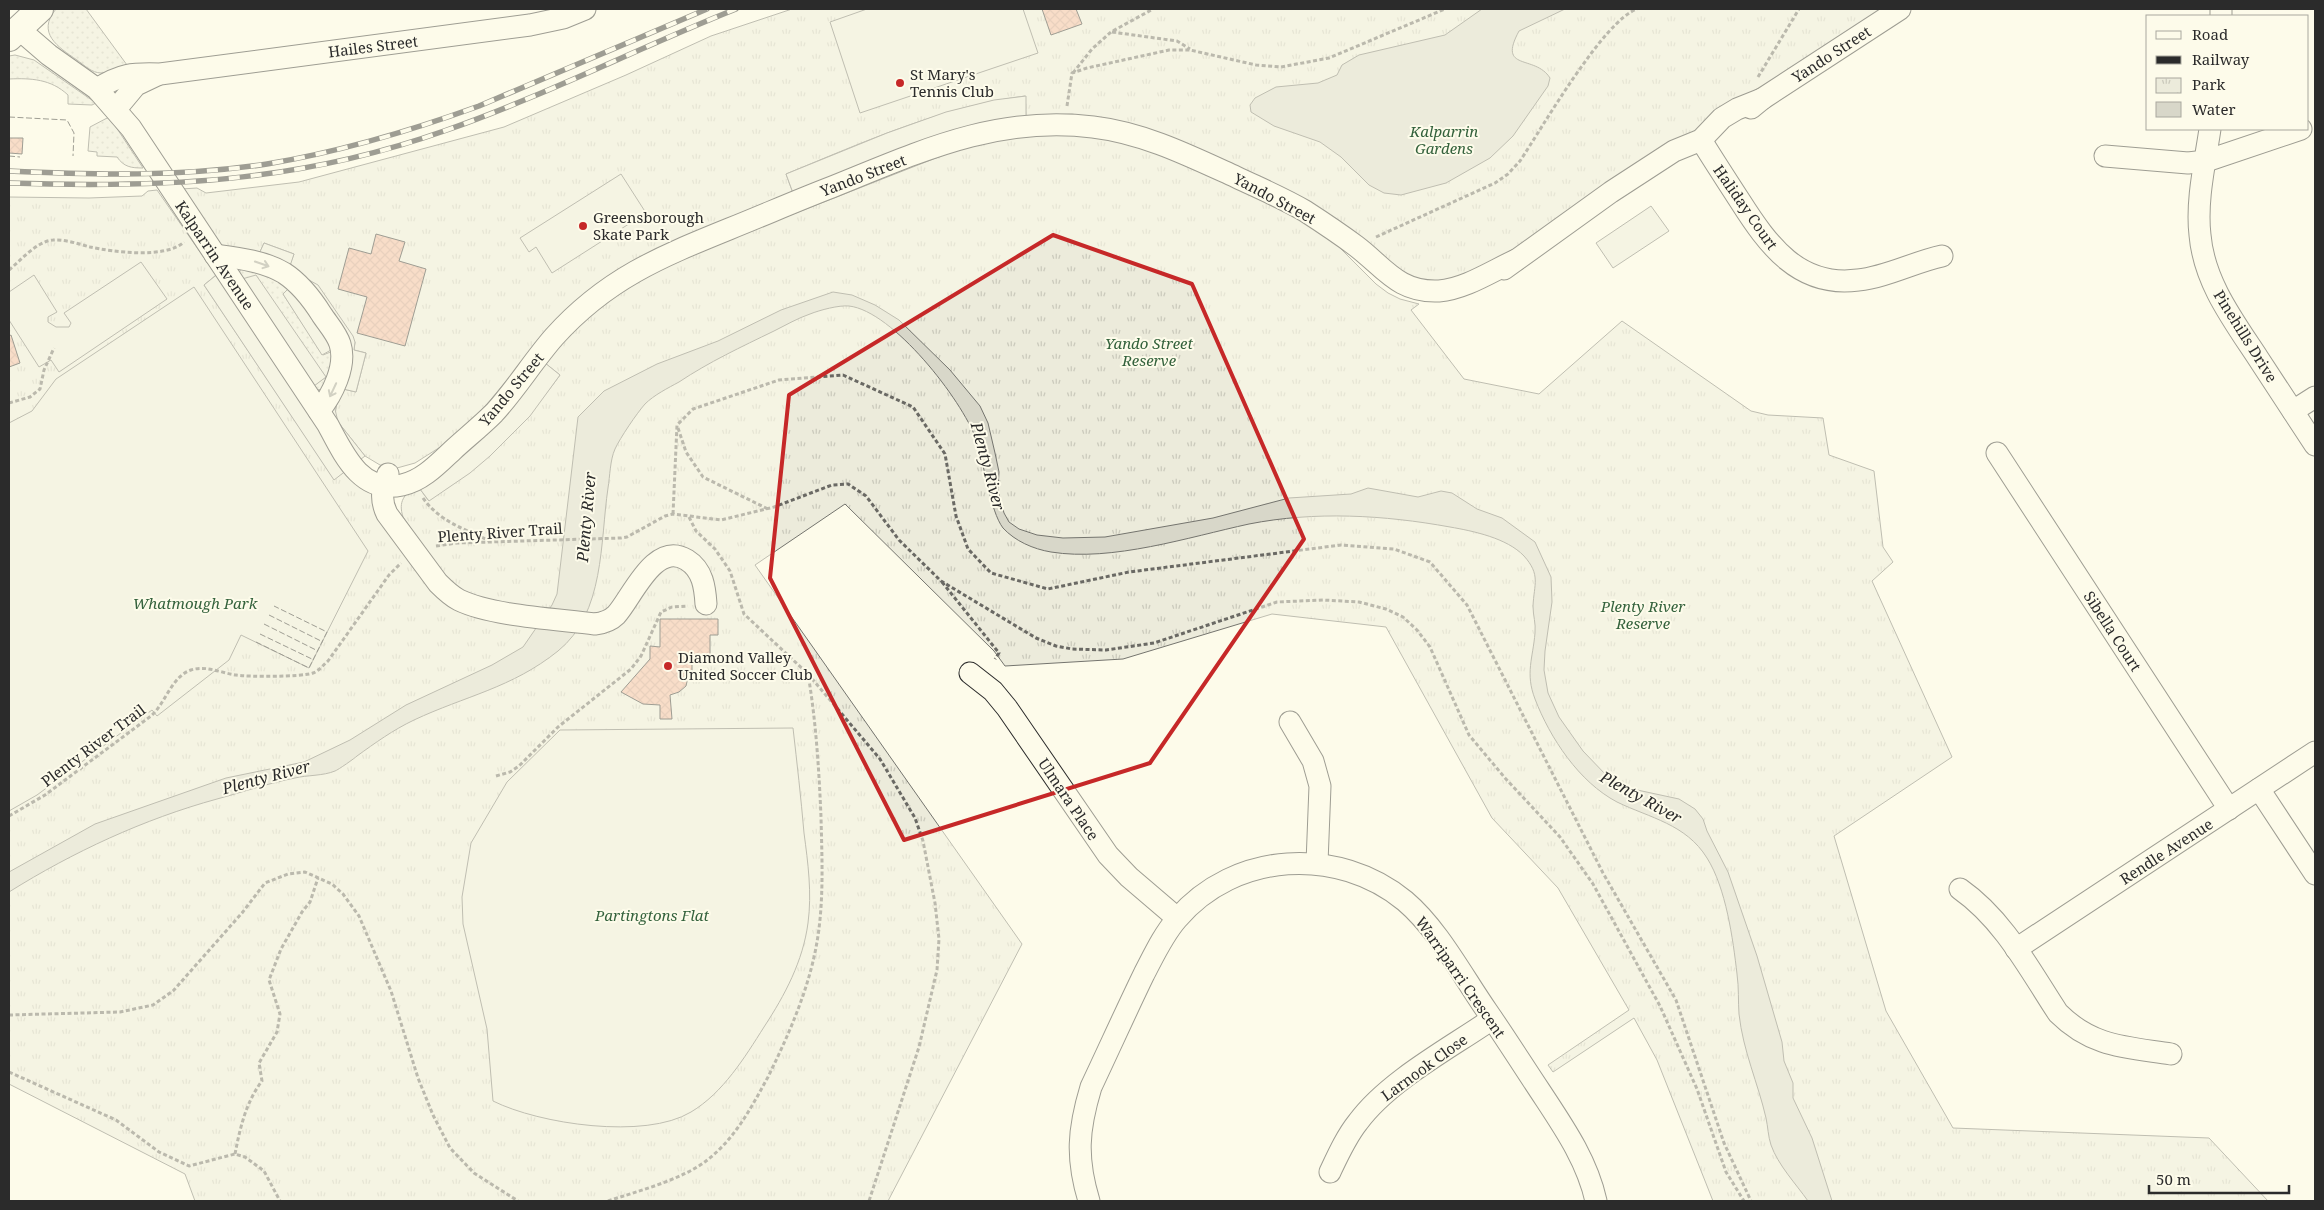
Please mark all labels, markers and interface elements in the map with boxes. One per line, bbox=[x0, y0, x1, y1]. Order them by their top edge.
legend bbox=[2146, 15, 2309, 130]
street label: Yando Street bbox=[1787, 21, 1874, 87]
text: Road bbox=[2192, 24, 2228, 44]
street label: Hailes Street bbox=[327, 31, 419, 61]
text: Railway bbox=[2192, 49, 2250, 69]
place label: St Mary's Tennis Club bbox=[910, 64, 994, 101]
text: Park bbox=[2192, 74, 2226, 94]
marker: St Mary's Tennis Club bbox=[894, 77, 906, 89]
text: Water bbox=[2192, 99, 2235, 119]
park label: Kalparrin Gardens bbox=[1409, 121, 1478, 158]
street label: Yando Street bbox=[816, 150, 909, 201]
street label: Haliday Court bbox=[1709, 161, 1783, 253]
street label: Yando Street bbox=[1230, 168, 1320, 228]
street label: Kalparrin Avenue bbox=[171, 197, 259, 313]
place label: Greensborough Skate Park bbox=[593, 207, 704, 244]
marker: Greensborough Skate Park bbox=[577, 220, 589, 232]
one-way arrow bbox=[254, 260, 270, 270]
street label: Pinehills Drive bbox=[2210, 286, 2282, 386]
park label: Yando Street Reserve bbox=[1105, 333, 1193, 370]
street label: Yando Street bbox=[474, 348, 548, 431]
one-way arrow bbox=[328, 383, 338, 398]
water label: Plenty River bbox=[965, 419, 1010, 513]
water label: Plenty River bbox=[571, 471, 601, 564]
street label: Plenty River Trail bbox=[437, 518, 564, 546]
street label: Sibella Court bbox=[2080, 587, 2146, 675]
park label: Whatmough Park bbox=[133, 593, 258, 613]
park label: Plenty River Reserve bbox=[1600, 596, 1686, 633]
place label: Diamond Valley United Soccer Club bbox=[678, 647, 813, 684]
marker: Diamond Valley United Soccer Club bbox=[662, 660, 674, 672]
street label: Plenty River Trail bbox=[37, 699, 149, 791]
street label: Ulmara Place bbox=[1034, 754, 1104, 844]
water label: Plenty River bbox=[219, 755, 313, 800]
water label: Plenty River bbox=[1595, 765, 1686, 829]
street label: Rendle Avenue bbox=[2116, 813, 2216, 889]
park label: Partingtons Flat bbox=[594, 905, 709, 925]
street label: Warriparri Crescent bbox=[1412, 912, 1510, 1042]
street label: Larnook Close bbox=[1377, 1029, 1471, 1105]
scale bar bbox=[2149, 1162, 2289, 1194]
text: 50 m bbox=[2156, 1169, 2191, 1189]

